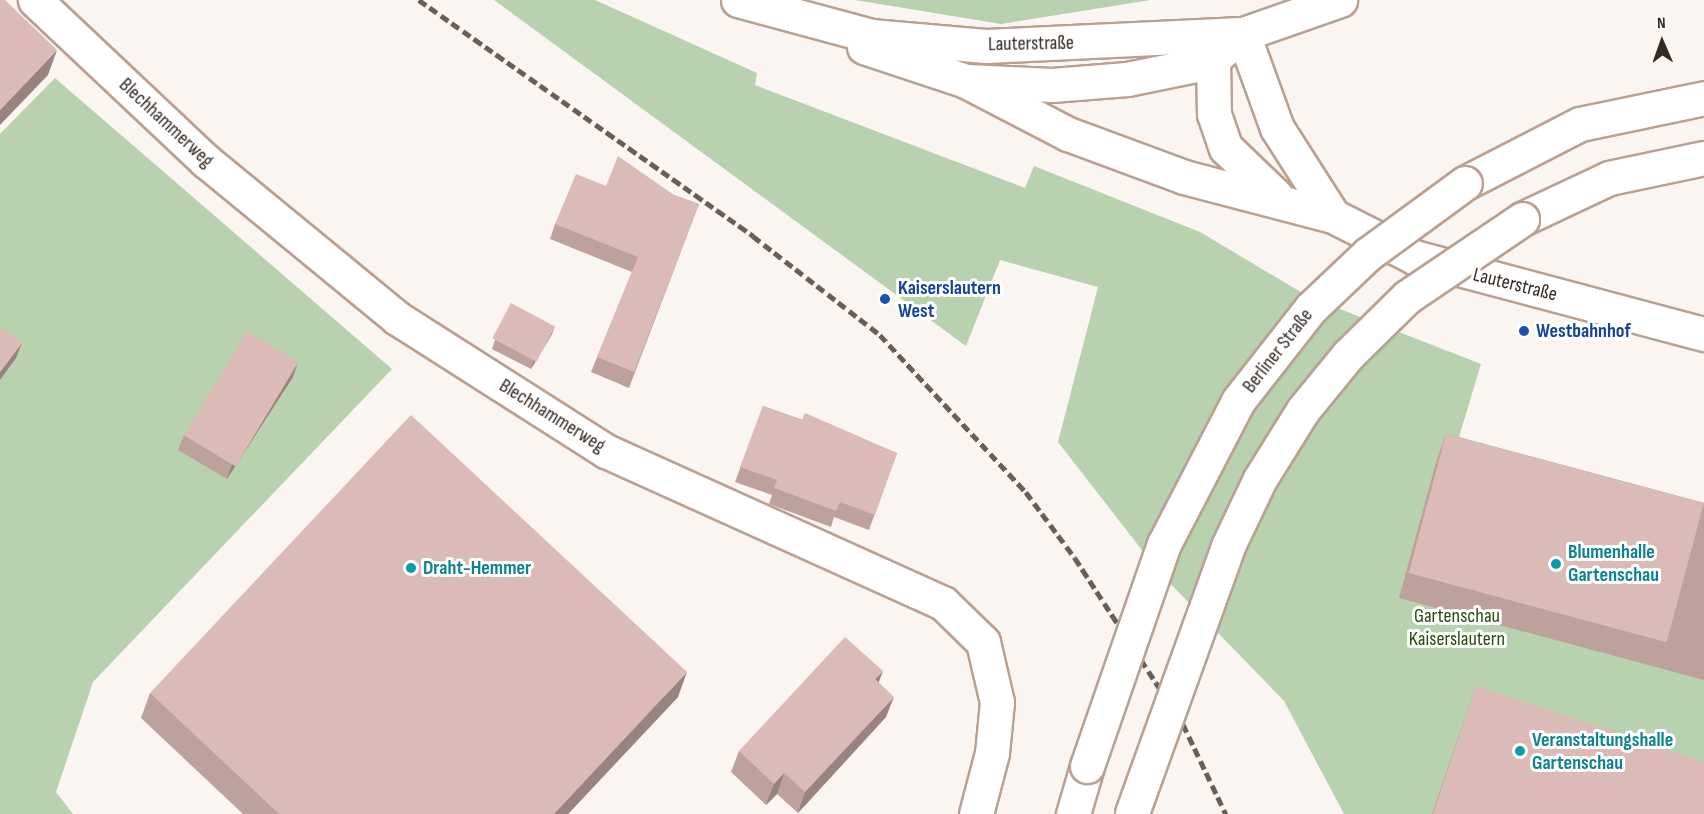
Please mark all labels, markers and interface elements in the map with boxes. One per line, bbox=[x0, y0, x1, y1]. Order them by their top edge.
north arrow bbox=[1632, 12, 1692, 72]
text: N bbox=[1657, 14, 1666, 33]
street label: Lauterstraße bbox=[988, 31, 1074, 57]
street label: Blechhammerweg bbox=[114, 73, 218, 173]
street label: Lauterstraße bbox=[1471, 263, 1559, 307]
place label: Kaiserslautern West bbox=[898, 276, 1001, 323]
marker: Kaiserslautern West bbox=[876, 290, 894, 308]
street label: Berliner Straße bbox=[1238, 304, 1318, 398]
place label: Westbahnhof bbox=[1536, 319, 1631, 343]
marker: Westbahnhof bbox=[1517, 324, 1531, 338]
street label: Blechhammerweg bbox=[495, 374, 609, 458]
place label: Blumenhalle Gartenschau bbox=[1568, 540, 1659, 587]
place label: Draht-Hemmer bbox=[423, 556, 531, 580]
marker: Blumenhalle Gartenschau bbox=[1549, 557, 1563, 571]
marker: Draht-Hemmer bbox=[404, 561, 418, 575]
park label: Gartenschau Kaiserslautern bbox=[1409, 605, 1505, 652]
place label: Veranstaltungshalle Gartenschau bbox=[1532, 728, 1673, 775]
marker: Veranstaltungshalle Gartenschau bbox=[1513, 744, 1527, 758]

